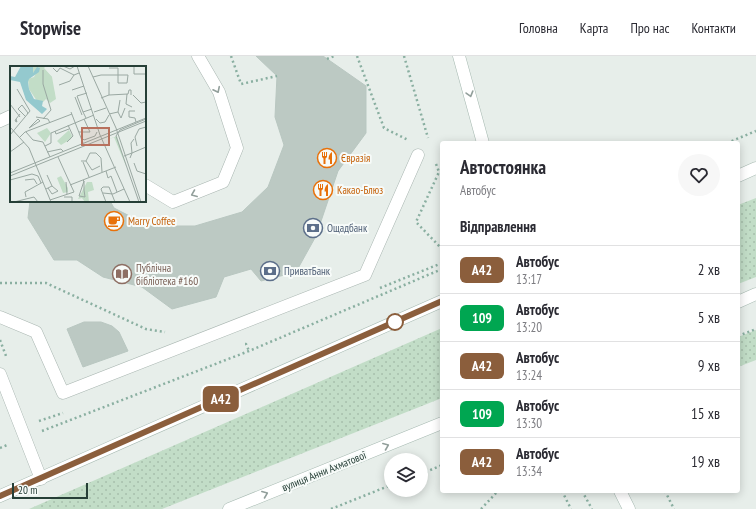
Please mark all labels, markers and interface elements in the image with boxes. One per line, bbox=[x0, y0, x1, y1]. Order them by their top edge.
text: Stopwise bbox=[20, 16, 81, 40]
text: Головна bbox=[519, 19, 558, 37]
text: Карта bbox=[580, 19, 608, 37]
text: Про нас bbox=[630, 19, 670, 37]
text: Контакти bbox=[692, 19, 736, 37]
inset map bbox=[10, 66, 146, 202]
one-way arrow bbox=[212, 86, 220, 93]
one-way arrow bbox=[465, 90, 474, 97]
restaurant icon: Євразія bbox=[316, 147, 338, 169]
place label: Євразія bbox=[341, 151, 370, 165]
button: heart bbox=[678, 154, 720, 196]
text: Автостоянка bbox=[460, 155, 546, 179]
restaurant icon: Какао-Блюз bbox=[312, 179, 334, 201]
text: Автобус bbox=[460, 182, 496, 199]
place label: Какао-Блюз bbox=[337, 183, 383, 197]
one-way arrow bbox=[190, 189, 198, 197]
cafe icon: Marry Coffee bbox=[103, 210, 125, 232]
place label: Marry Coffee bbox=[128, 214, 176, 228]
bank icon: Ощадбанк bbox=[302, 217, 324, 239]
text: Відправлення bbox=[460, 217, 536, 236]
place label: Ощадбанк bbox=[327, 221, 368, 235]
text: Автобус bbox=[516, 252, 559, 271]
bank icon: ПриватБанк bbox=[259, 260, 281, 282]
text: 2 хв bbox=[698, 260, 720, 279]
place label: Публічна бібліотека #160 bbox=[136, 261, 198, 288]
text: А42 bbox=[472, 261, 492, 279]
library icon: Публічна бібліотека #160 bbox=[111, 263, 133, 285]
place label: ПриватБанк bbox=[284, 264, 331, 278]
text: 13:17 bbox=[516, 271, 542, 288]
text: Автобус bbox=[516, 300, 559, 319]
text: 5 хв bbox=[698, 308, 720, 327]
text: 109 bbox=[472, 309, 492, 327]
unlabelled marker bbox=[386, 313, 404, 331]
text: 13:20 bbox=[516, 319, 542, 336]
text: Автобус bbox=[516, 348, 559, 367]
text: 9 хв bbox=[698, 356, 720, 375]
text: А42 bbox=[472, 357, 492, 375]
text: 13:24 bbox=[516, 367, 542, 384]
line badge: А42 bbox=[198, 386, 244, 412]
text: А42 bbox=[211, 390, 231, 408]
text: Автобус bbox=[516, 396, 559, 415]
text: 15 хв bbox=[691, 404, 720, 423]
text: 109 bbox=[472, 405, 492, 423]
text: 13:30 bbox=[516, 415, 542, 432]
one-way arrow bbox=[382, 442, 389, 450]
text: Автобус bbox=[516, 444, 559, 463]
street label: вулиця Анни Ахматової bbox=[280, 447, 369, 494]
text: 19 хв bbox=[691, 452, 720, 471]
map controls bbox=[384, 453, 428, 497]
button: layers bbox=[384, 453, 428, 497]
text: А42 bbox=[472, 453, 492, 471]
text: 13:34 bbox=[516, 463, 542, 480]
scale bar bbox=[12, 481, 88, 500]
text: 20 m bbox=[18, 483, 37, 497]
one-way arrow bbox=[262, 491, 269, 499]

